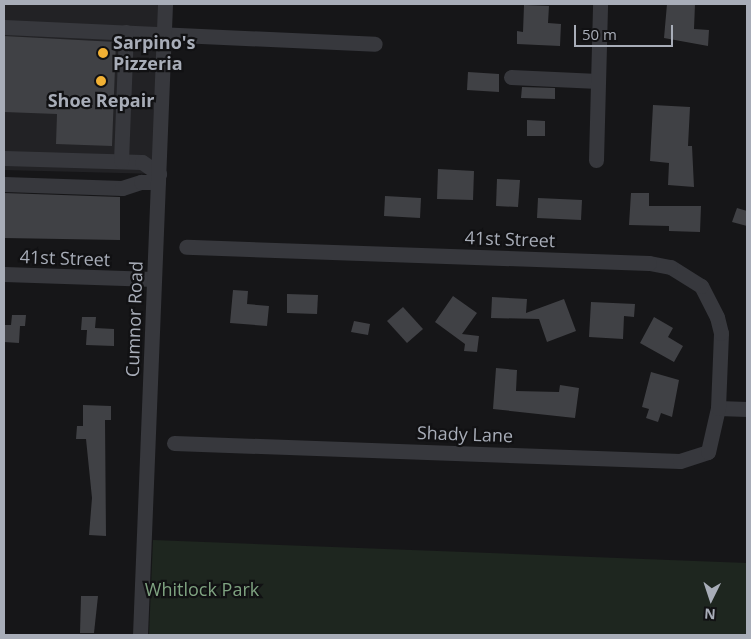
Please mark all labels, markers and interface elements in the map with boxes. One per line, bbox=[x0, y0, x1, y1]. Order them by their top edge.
scale bar bbox=[576, 15, 675, 47]
text: 50 m bbox=[582, 24, 617, 44]
place label: Sarpino's Pizzeria bbox=[113, 32, 196, 74]
marker: Sarpino's Pizzeria bbox=[97, 47, 109, 59]
marker: Shoe Repair bbox=[95, 75, 107, 87]
place label: Shoe Repair bbox=[48, 89, 154, 111]
street label: 41st Street bbox=[464, 227, 556, 251]
street label: 41st Street bbox=[19, 246, 111, 270]
street label: Cumnor Road bbox=[121, 261, 147, 377]
street label: Shady Lane bbox=[417, 422, 513, 446]
north arrow bbox=[686, 574, 736, 624]
park label: Whitlock Park bbox=[145, 578, 259, 600]
text: N bbox=[704, 605, 716, 624]

